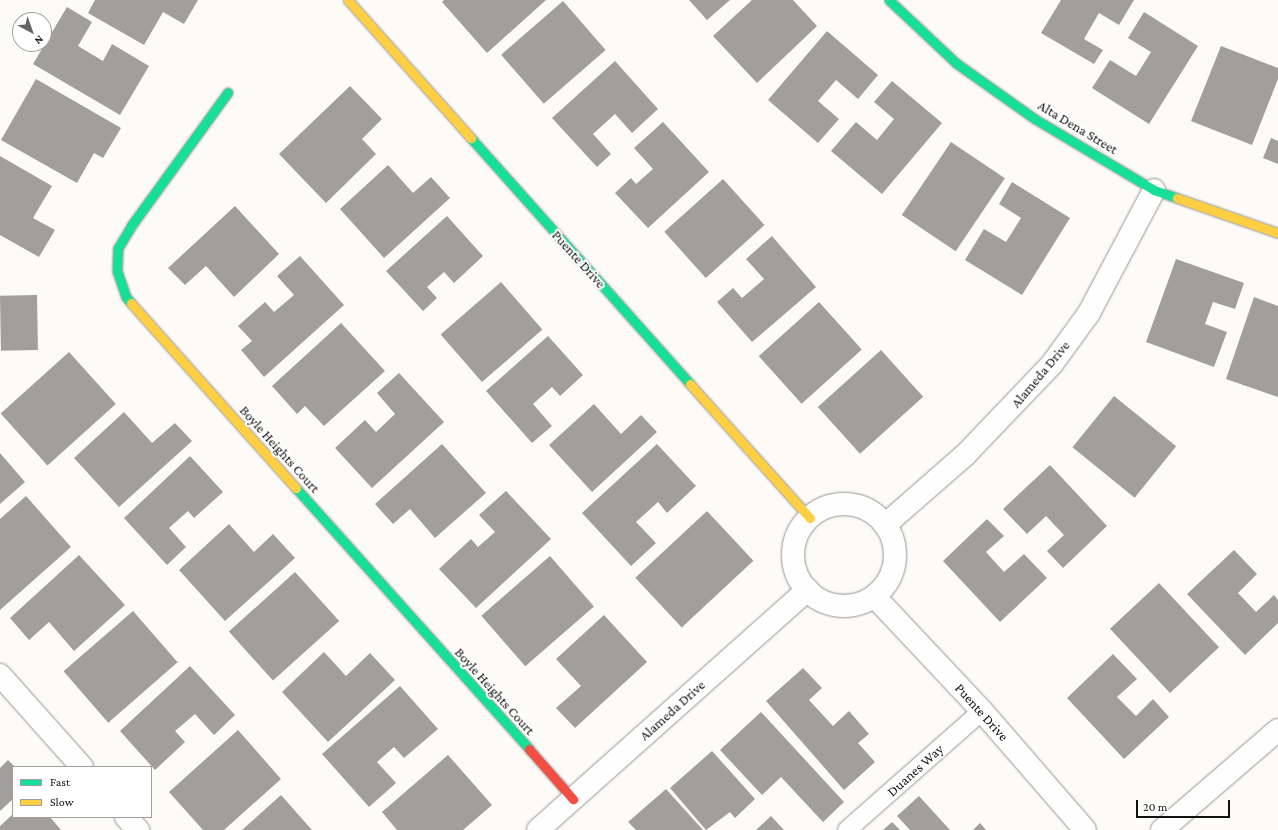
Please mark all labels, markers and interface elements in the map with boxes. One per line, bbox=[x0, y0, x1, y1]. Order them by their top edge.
north arrow bbox=[12, 12, 52, 52]
text: N bbox=[32, 33, 46, 47]
street label: Alta Dena Street bbox=[1035, 97, 1121, 157]
street label: Puente Drive bbox=[549, 227, 609, 291]
street label: Alameda Drive bbox=[1007, 337, 1073, 411]
street label: Boyle Heights Court bbox=[236, 402, 324, 496]
street label: Boyle Heights Court bbox=[451, 644, 539, 738]
street label: Alameda Drive bbox=[636, 676, 708, 744]
street label: Puente Drive bbox=[952, 680, 1012, 744]
street label: Duanes Way bbox=[883, 740, 947, 800]
legend bbox=[12, 766, 152, 818]
text: Fast bbox=[50, 775, 70, 789]
scale bar bbox=[1138, 792, 1232, 818]
text: Slow bbox=[50, 795, 74, 809]
text: 20 m bbox=[1143, 800, 1167, 814]

